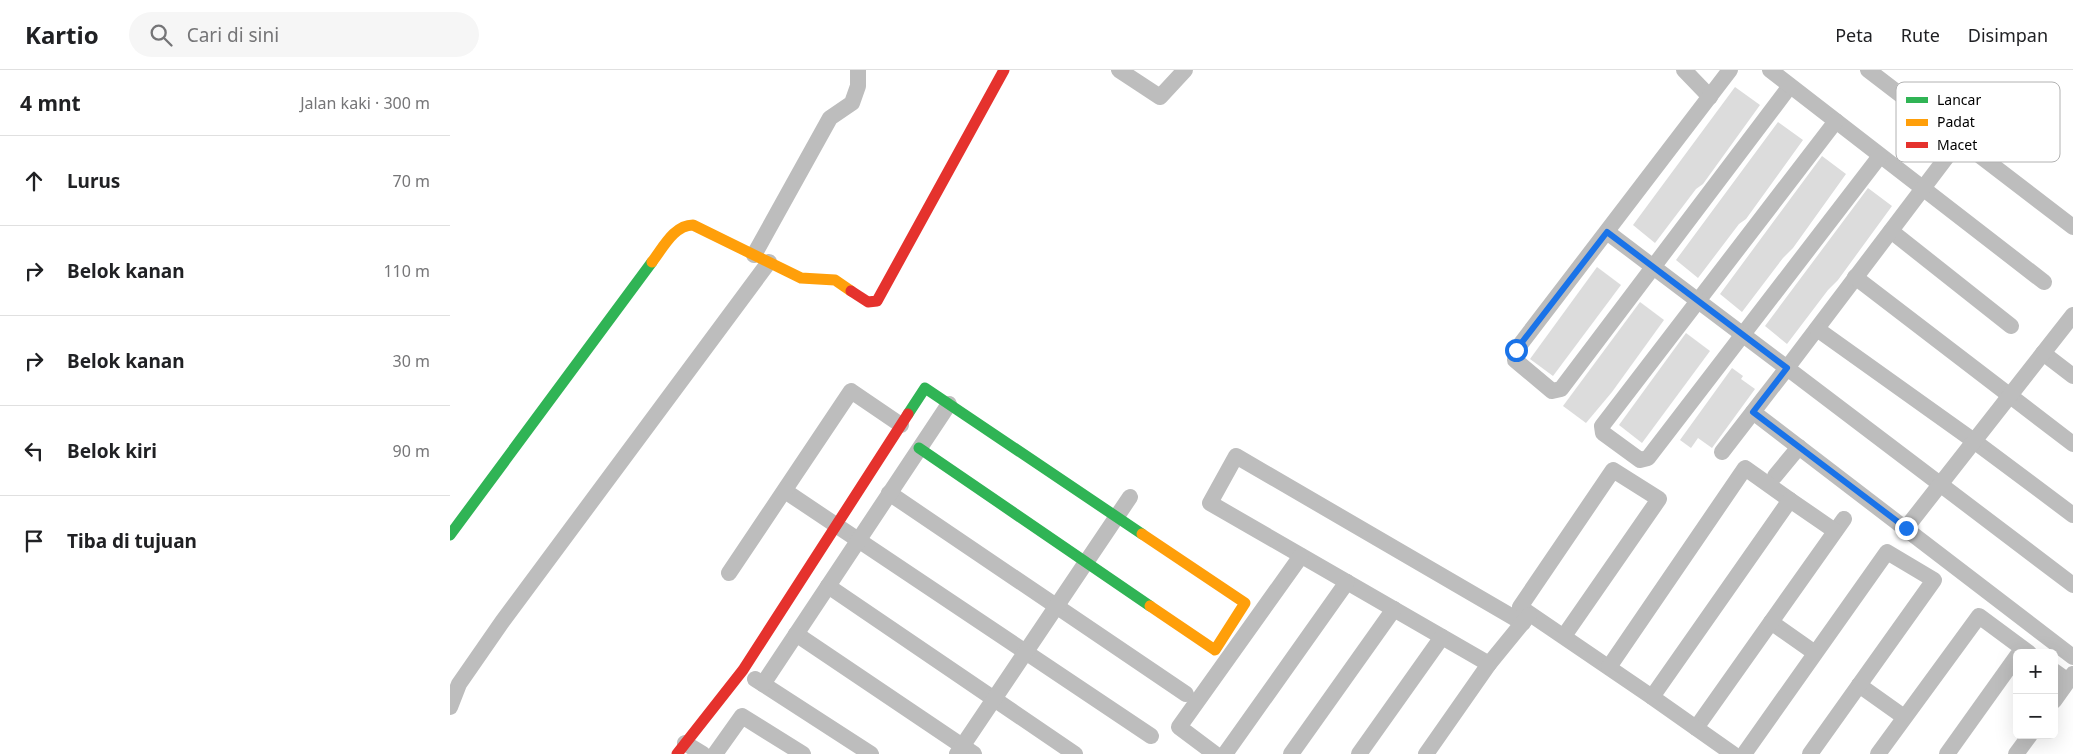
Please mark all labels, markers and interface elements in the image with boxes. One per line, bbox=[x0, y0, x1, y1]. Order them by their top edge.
search box bbox=[129, 12, 479, 57]
text: Kartio bbox=[25, 18, 99, 51]
icon: search bbox=[147, 21, 175, 49]
text: Cari di sini bbox=[187, 22, 279, 48]
text: Peta bbox=[1835, 23, 1873, 47]
text: Rute bbox=[1901, 23, 1940, 47]
text: Disimpan bbox=[1968, 23, 2048, 47]
legend bbox=[1896, 82, 2060, 162]
text: 4 mnt bbox=[20, 89, 81, 117]
text: Lancar bbox=[1937, 90, 1981, 109]
text: Jalan kaki · 300 m bbox=[300, 92, 430, 114]
text: Padat bbox=[1937, 112, 1975, 131]
text: Macet bbox=[1937, 135, 1977, 154]
icon: ahead bbox=[20, 167, 48, 195]
text: Lurus bbox=[67, 168, 120, 194]
text: 70 m bbox=[393, 170, 430, 192]
icon: right bbox=[20, 257, 48, 285]
text: Belok kanan bbox=[67, 258, 184, 284]
text: 110 m bbox=[383, 260, 430, 282]
route start bbox=[1505, 339, 1528, 362]
icon: right bbox=[20, 347, 48, 375]
text: Belok kanan bbox=[67, 348, 184, 374]
text: 30 m bbox=[393, 350, 430, 372]
icon: left bbox=[20, 437, 48, 465]
text: Belok kiri bbox=[67, 438, 157, 464]
text: 90 m bbox=[393, 440, 430, 462]
route end bbox=[1895, 517, 1918, 540]
icon: arrive bbox=[20, 527, 48, 555]
text: Tiba di tujuan bbox=[67, 528, 197, 554]
map controls bbox=[2013, 649, 2058, 739]
button: + bbox=[2013, 649, 2058, 694]
button: − bbox=[2013, 694, 2058, 739]

